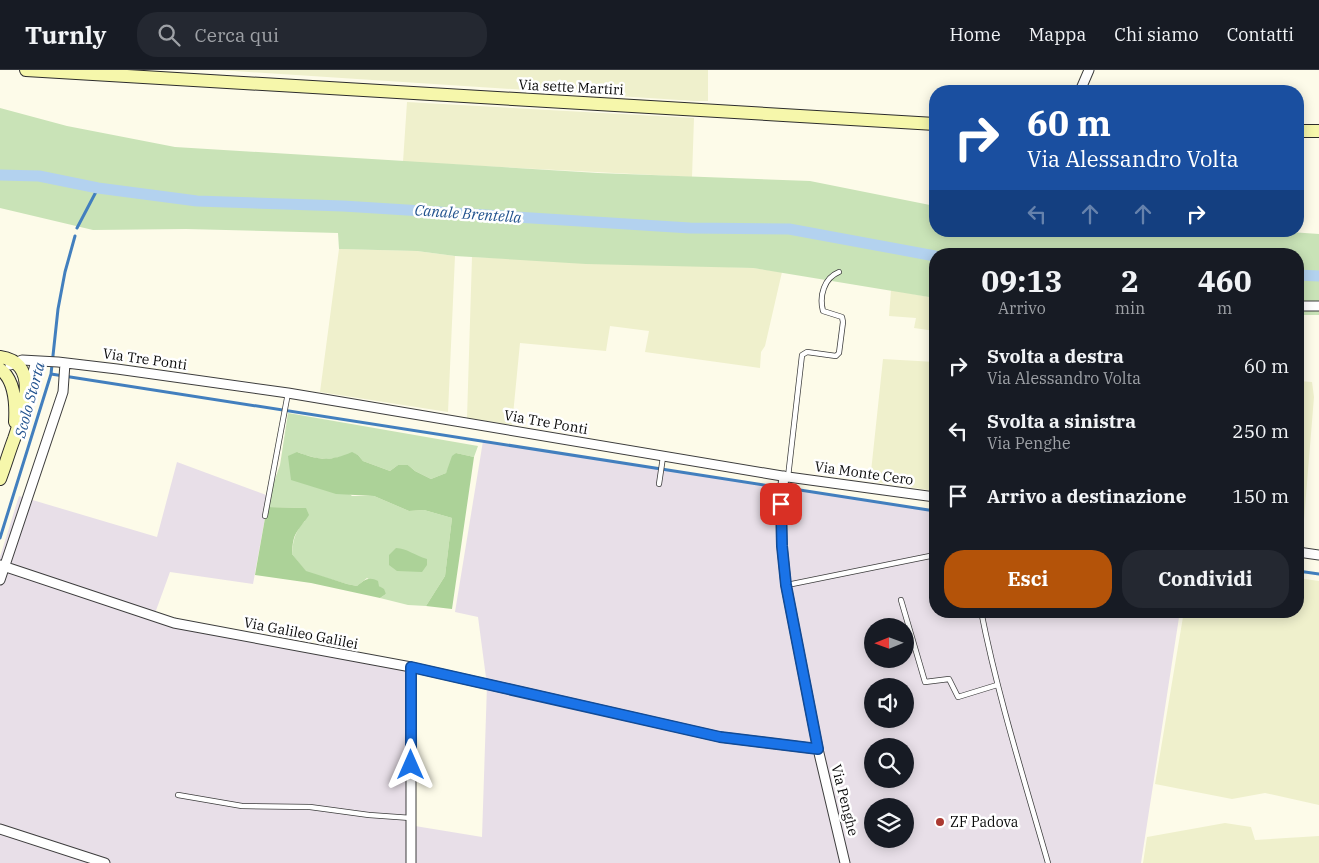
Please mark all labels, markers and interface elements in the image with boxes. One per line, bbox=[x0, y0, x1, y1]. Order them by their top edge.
search box bbox=[137, 12, 487, 57]
text: Turnly bbox=[25, 19, 107, 51]
icon: search bbox=[155, 21, 183, 49]
text: Cerca qui bbox=[195, 23, 279, 47]
text: Home bbox=[950, 23, 1001, 46]
text: Mappa bbox=[1029, 23, 1086, 46]
text: Chi siamo bbox=[1114, 23, 1199, 46]
text: Contatti bbox=[1227, 23, 1294, 46]
street label: Via sette Martiri bbox=[518, 75, 624, 99]
text: 60 m bbox=[1027, 100, 1111, 146]
icon: right bbox=[944, 105, 1009, 170]
text: Via Alessandro Volta bbox=[1027, 144, 1239, 173]
water label: Canale Brentella bbox=[414, 200, 523, 227]
icon: left bbox=[1023, 200, 1051, 228]
icon: ahead bbox=[1076, 200, 1104, 228]
icon: ahead bbox=[1129, 200, 1157, 228]
icon: right bbox=[1182, 200, 1210, 228]
text: 09:13 bbox=[981, 261, 1062, 300]
text: 2 bbox=[1121, 261, 1139, 300]
text: 460 bbox=[1198, 261, 1252, 300]
text: Arrivo bbox=[998, 298, 1046, 318]
text: min bbox=[1115, 298, 1145, 318]
text: m bbox=[1217, 298, 1232, 318]
street label: Via Tre Ponti bbox=[102, 344, 188, 374]
text: Svolta a destra bbox=[987, 344, 1124, 368]
icon: right bbox=[944, 352, 972, 380]
text: 60 m bbox=[1244, 354, 1289, 378]
water label: Scolo Storta bbox=[10, 359, 49, 441]
text: Via Alessandro Volta bbox=[987, 368, 1141, 388]
street label: Via Tre Ponti bbox=[503, 406, 589, 438]
text: Svolta a sinistra bbox=[987, 409, 1136, 433]
icon: left bbox=[944, 417, 972, 445]
text: 250 m bbox=[1232, 419, 1289, 443]
text: Via Penghe bbox=[987, 433, 1071, 453]
street label: Via Monte Cero bbox=[813, 457, 915, 489]
icon: arrive bbox=[944, 482, 972, 510]
pin bbox=[760, 483, 802, 525]
text: Arrivo a destinazione bbox=[987, 484, 1186, 508]
text: 150 m bbox=[1232, 484, 1289, 508]
icon: arrive bbox=[767, 490, 795, 518]
button: Esci bbox=[944, 550, 1112, 608]
button: Condividi bbox=[1122, 550, 1289, 608]
street label: Via Galileo Galilei bbox=[242, 613, 360, 653]
north arrow bbox=[864, 618, 914, 668]
map controls bbox=[864, 618, 914, 848]
button: sound bbox=[864, 678, 914, 728]
position arrow bbox=[384, 738, 436, 790]
button: search bbox=[864, 738, 914, 788]
street label: Via Penghe bbox=[827, 762, 863, 838]
button: layers bbox=[864, 798, 914, 848]
place label: ZF Padova bbox=[950, 813, 1019, 831]
marker: ZF Padova bbox=[934, 816, 946, 828]

